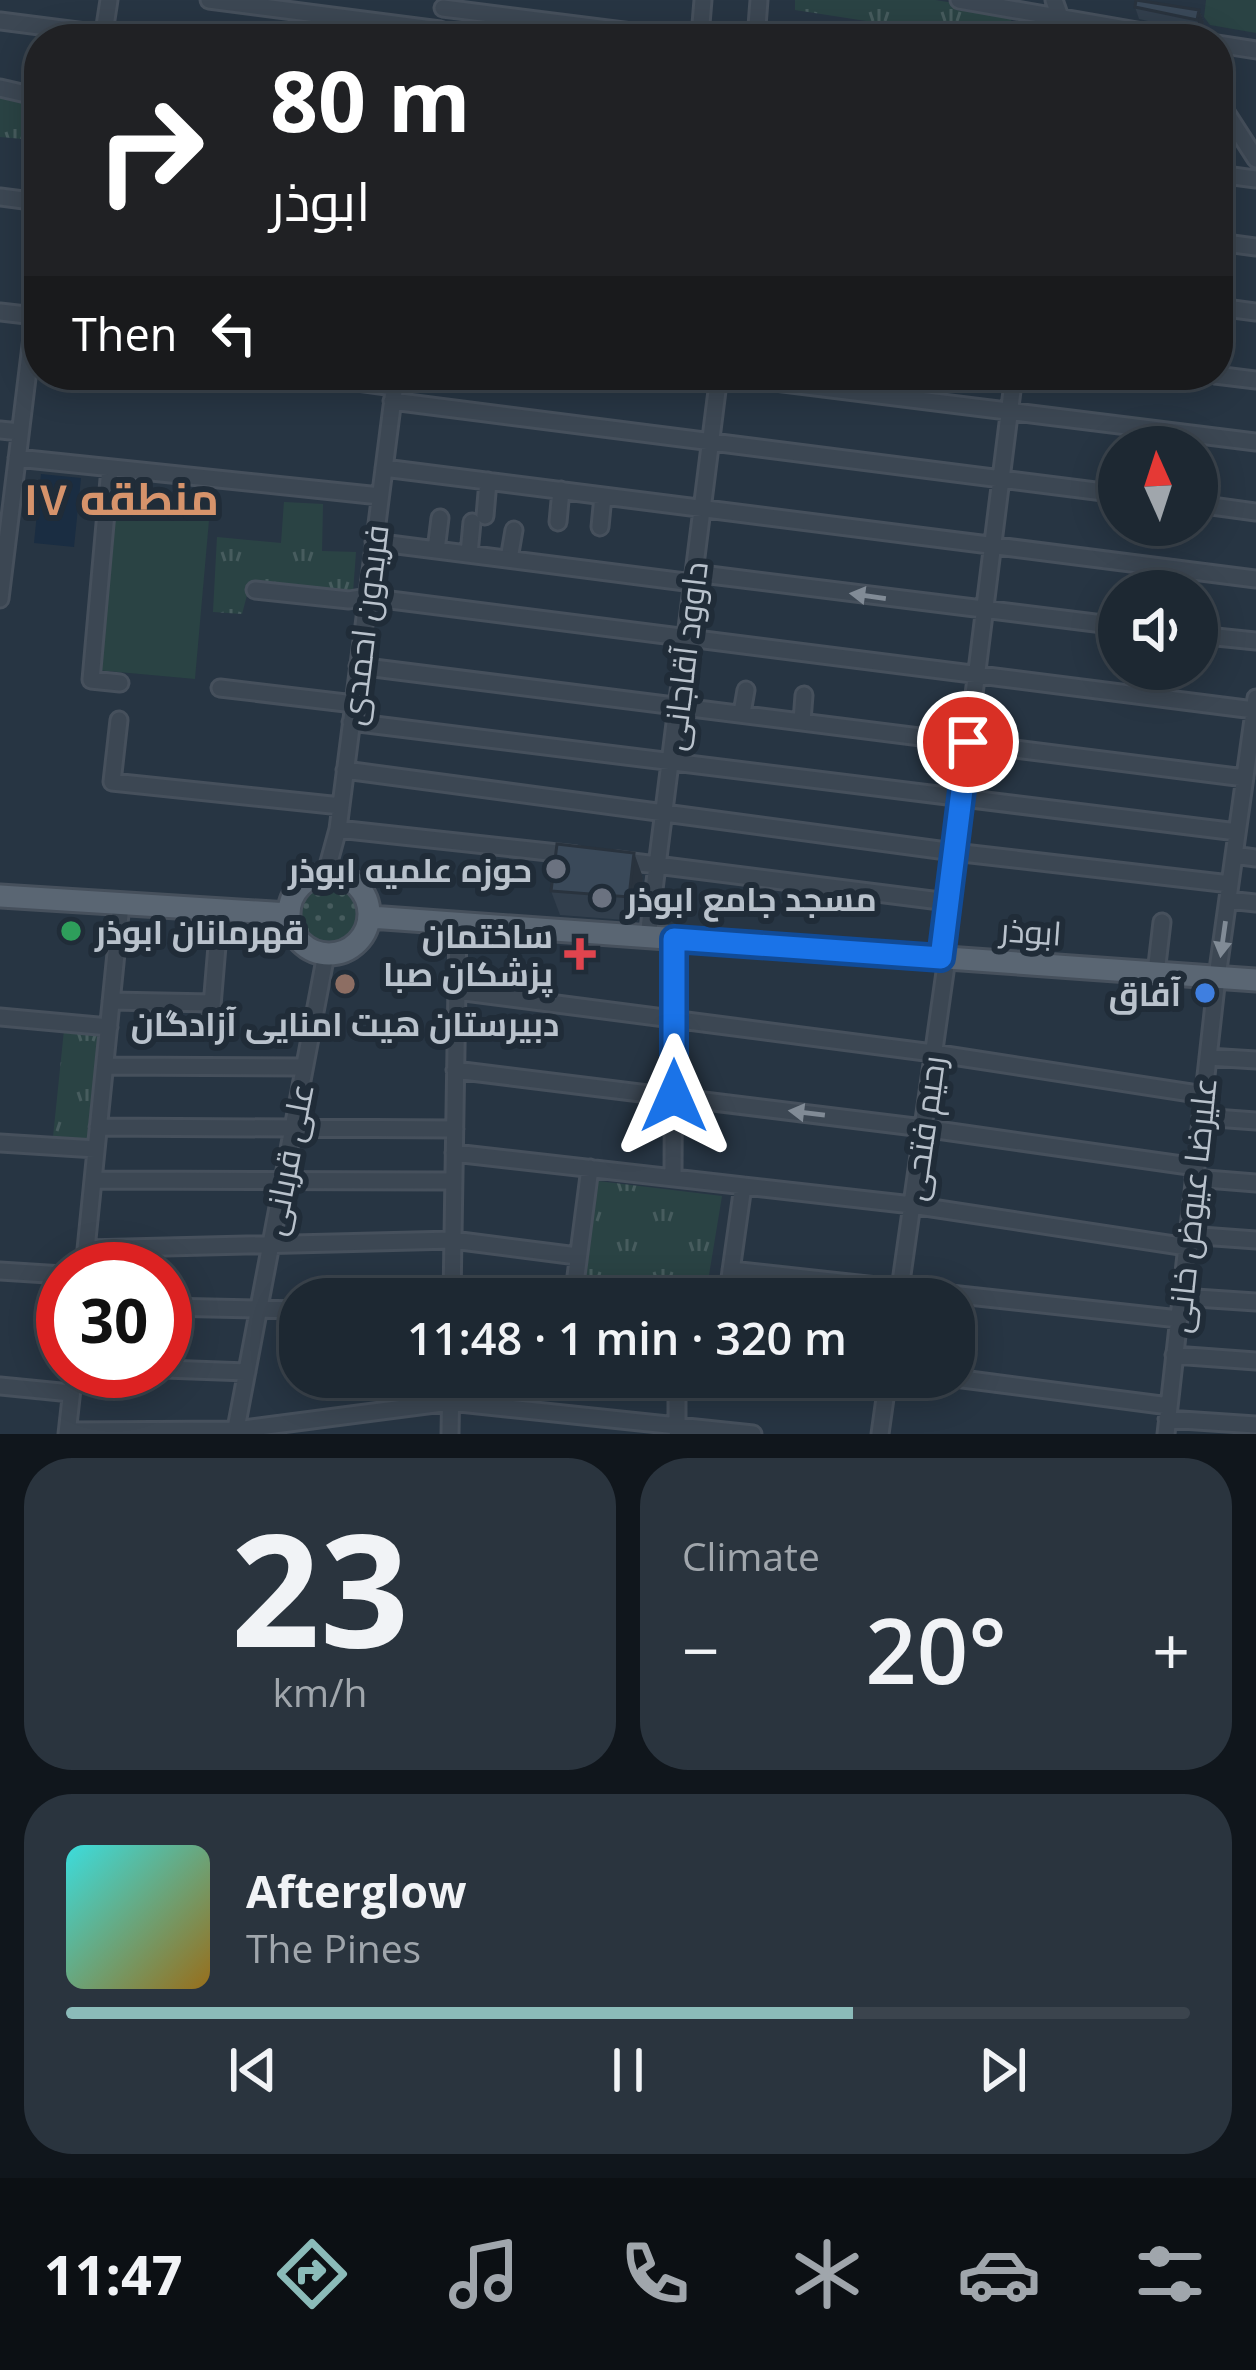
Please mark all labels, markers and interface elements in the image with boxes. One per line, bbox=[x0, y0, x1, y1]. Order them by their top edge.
text: 80 m bbox=[270, 42, 470, 157]
icon: right bbox=[72, 72, 228, 228]
text: ابوذر bbox=[270, 163, 370, 237]
icon: left bbox=[201, 300, 267, 366]
text: Then bbox=[72, 303, 177, 364]
north arrow bbox=[1098, 426, 1218, 546]
map controls bbox=[1098, 426, 1218, 690]
district label: منطقه ۱۷ bbox=[23, 467, 219, 528]
street label: فریدون احمدی bbox=[329, 522, 399, 728]
street label: داوود آقاجانی bbox=[650, 559, 718, 753]
button: sound bbox=[1098, 570, 1218, 690]
one-way arrow bbox=[849, 586, 887, 605]
pin bbox=[917, 691, 1019, 793]
icon: arrive bbox=[935, 709, 1001, 775]
place label: حوزه علمیه ابوذر bbox=[287, 847, 532, 892]
marker: حوزه علمیه ابوذر bbox=[543, 856, 569, 882]
place label: مسجد جامع ابوذر bbox=[625, 876, 877, 922]
marker: مسجد جامع ابوذر bbox=[589, 885, 615, 911]
street label: ابوذر bbox=[997, 906, 1063, 956]
place label: قهرمانان ابوذر bbox=[94, 909, 304, 954]
place label: ساختمان پزشکان صبا bbox=[383, 913, 553, 998]
marker: قهرمانان ابوذر bbox=[58, 918, 84, 944]
one-way arrow bbox=[1213, 920, 1232, 958]
marker: ساختمان پزشکان صبا bbox=[564, 938, 596, 970]
marker: دبیرستان هیت امنایی آزادگان bbox=[332, 971, 358, 997]
place label: آفاق bbox=[1109, 971, 1182, 1016]
marker: آفاق bbox=[1192, 980, 1218, 1006]
place label: دبیرستان هیت امنایی آزادگان bbox=[131, 1001, 559, 1046]
position arrow bbox=[611, 1033, 737, 1159]
street label: رحیم فتحی bbox=[891, 1053, 956, 1203]
street label: علیرضا عیوض خانی bbox=[1155, 1075, 1227, 1335]
street label: علی قربانی bbox=[250, 1079, 324, 1239]
one-way arrow bbox=[787, 1103, 825, 1122]
speed limit sign: 30 bbox=[36, 1242, 192, 1398]
text: 11:48 · 1 min · 320 m bbox=[407, 1307, 847, 1368]
text: 23 bbox=[231, 1480, 409, 1693]
text: Climate bbox=[682, 1529, 820, 1582]
text: 20° bbox=[865, 1588, 1007, 1710]
text: − bbox=[682, 1604, 720, 1694]
text: + bbox=[1152, 1604, 1190, 1694]
text: km/h bbox=[273, 1665, 367, 1718]
text: Afterglow bbox=[246, 1860, 467, 1921]
text: The Pines bbox=[246, 1921, 421, 1974]
icon: previous bbox=[220, 2037, 286, 2103]
icon: pause bbox=[595, 2037, 661, 2103]
icon: next bbox=[970, 2037, 1036, 2103]
icon: directions bbox=[270, 2232, 354, 2316]
icon: music bbox=[442, 2232, 526, 2316]
icon: phone bbox=[613, 2232, 697, 2316]
icon: climate bbox=[785, 2232, 869, 2316]
icon: car bbox=[957, 2232, 1041, 2316]
icon: filters bbox=[1128, 2232, 1212, 2316]
text: 11:47 bbox=[44, 2237, 183, 2311]

